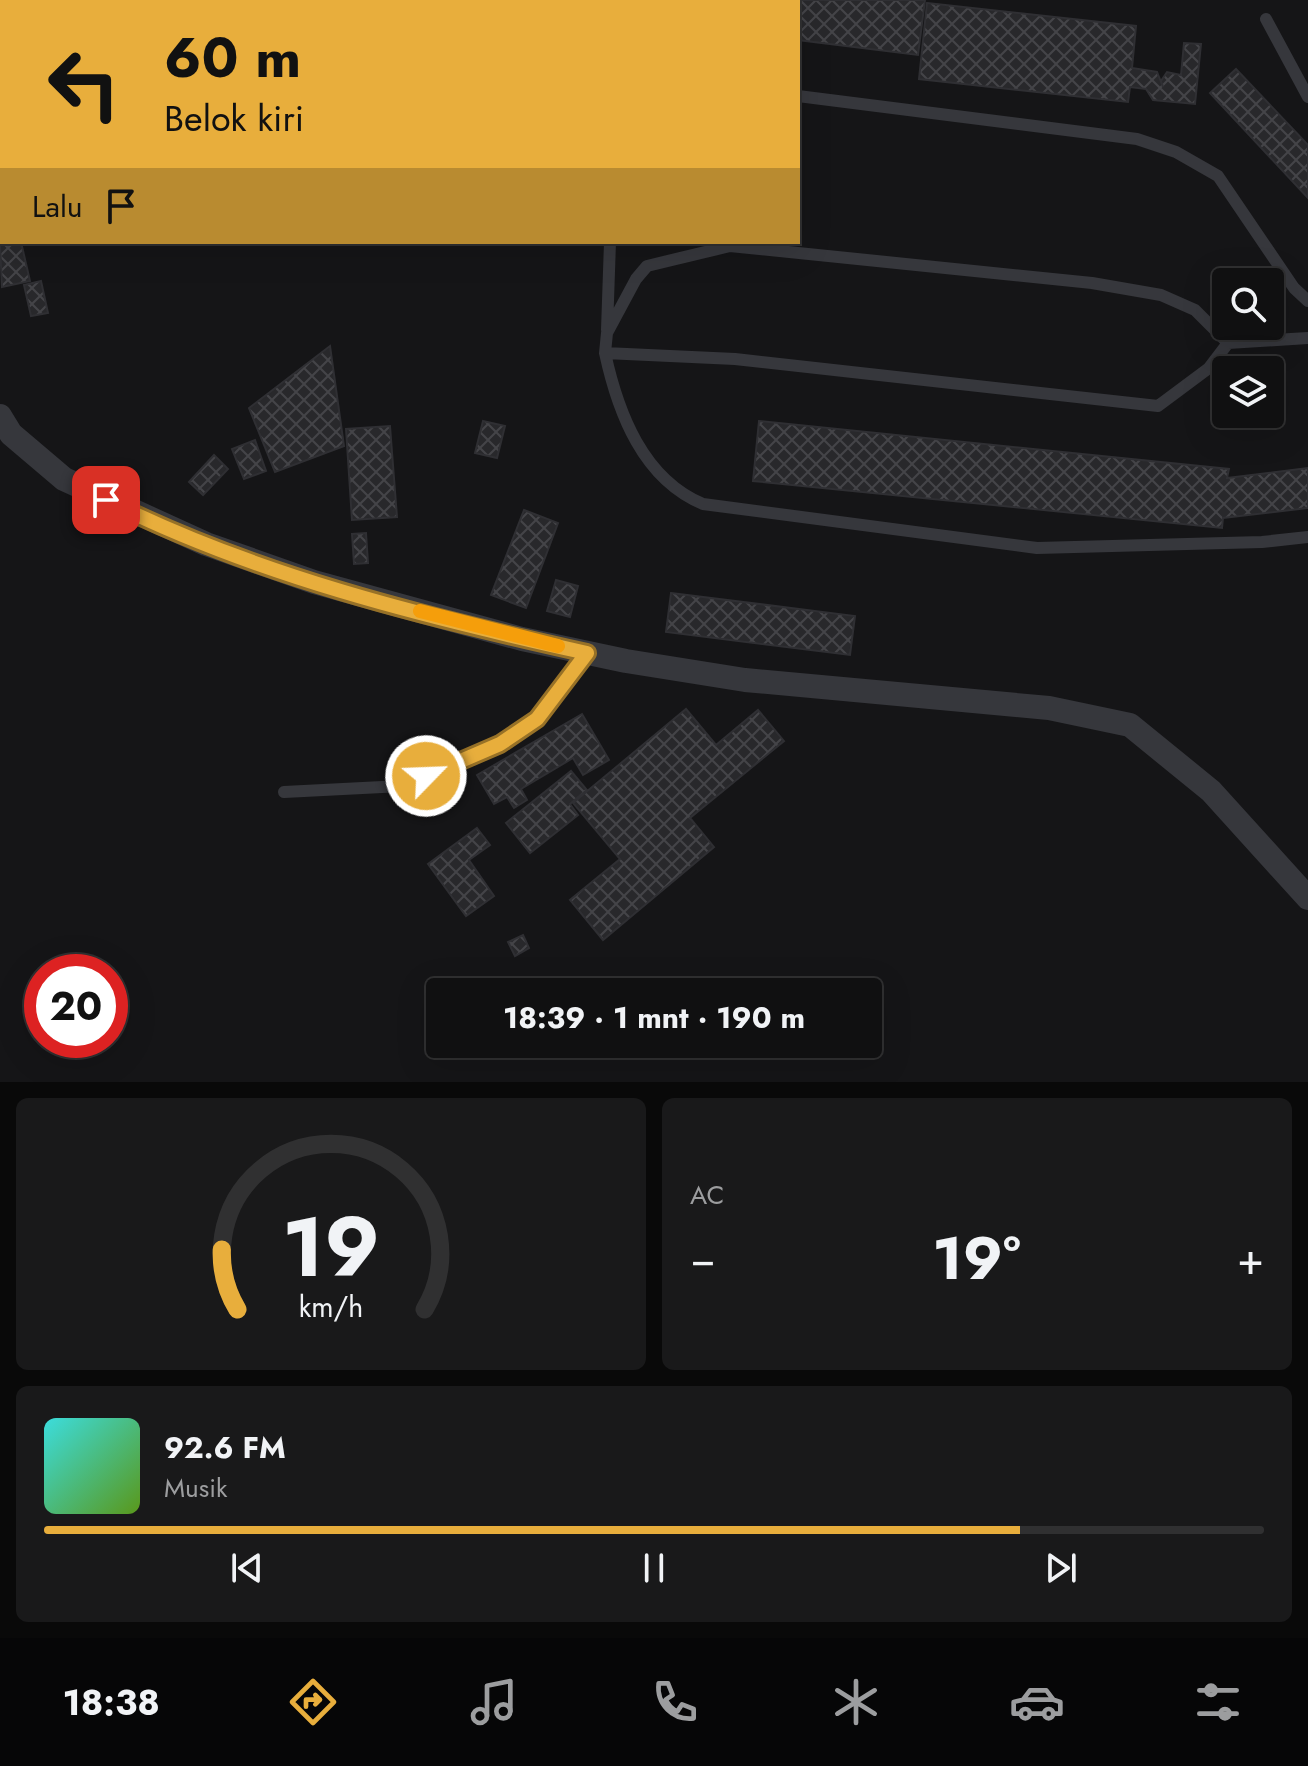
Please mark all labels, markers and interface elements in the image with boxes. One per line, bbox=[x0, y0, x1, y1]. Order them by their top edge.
text: 60 m bbox=[164, 17, 301, 98]
icon: left bbox=[32, 32, 136, 136]
text: Belok kiri bbox=[164, 92, 304, 144]
icon: arrive bbox=[99, 184, 143, 228]
text: Lalu bbox=[32, 185, 83, 228]
map controls bbox=[1212, 268, 1284, 428]
button: search bbox=[1212, 268, 1284, 340]
button: layers bbox=[1212, 356, 1284, 428]
pin bbox=[72, 466, 140, 534]
icon: arrive bbox=[84, 478, 128, 522]
position arrow bbox=[384, 734, 468, 818]
speed limit sign: 20 bbox=[24, 954, 128, 1058]
text: 18:39 · 1 mnt · 190 m bbox=[503, 996, 805, 1039]
text: AC bbox=[690, 1176, 724, 1214]
text: 19 bbox=[282, 1187, 380, 1307]
text: 19° bbox=[932, 1215, 1021, 1302]
text: − bbox=[690, 1227, 716, 1291]
text: + bbox=[1237, 1227, 1264, 1291]
text: km/h bbox=[299, 1286, 363, 1328]
text: 92.6 FM bbox=[164, 1426, 286, 1469]
text: Musik bbox=[164, 1469, 227, 1507]
icon: previous bbox=[225, 1546, 269, 1590]
icon: pause bbox=[632, 1546, 676, 1590]
icon: next bbox=[1039, 1546, 1083, 1590]
icon: directions bbox=[285, 1674, 341, 1730]
icon: music bbox=[466, 1674, 522, 1730]
icon: phone bbox=[647, 1674, 703, 1730]
icon: climate bbox=[828, 1674, 884, 1730]
icon: car bbox=[1009, 1674, 1065, 1730]
icon: filters bbox=[1190, 1674, 1246, 1730]
text: 18:38 bbox=[62, 1676, 160, 1728]

